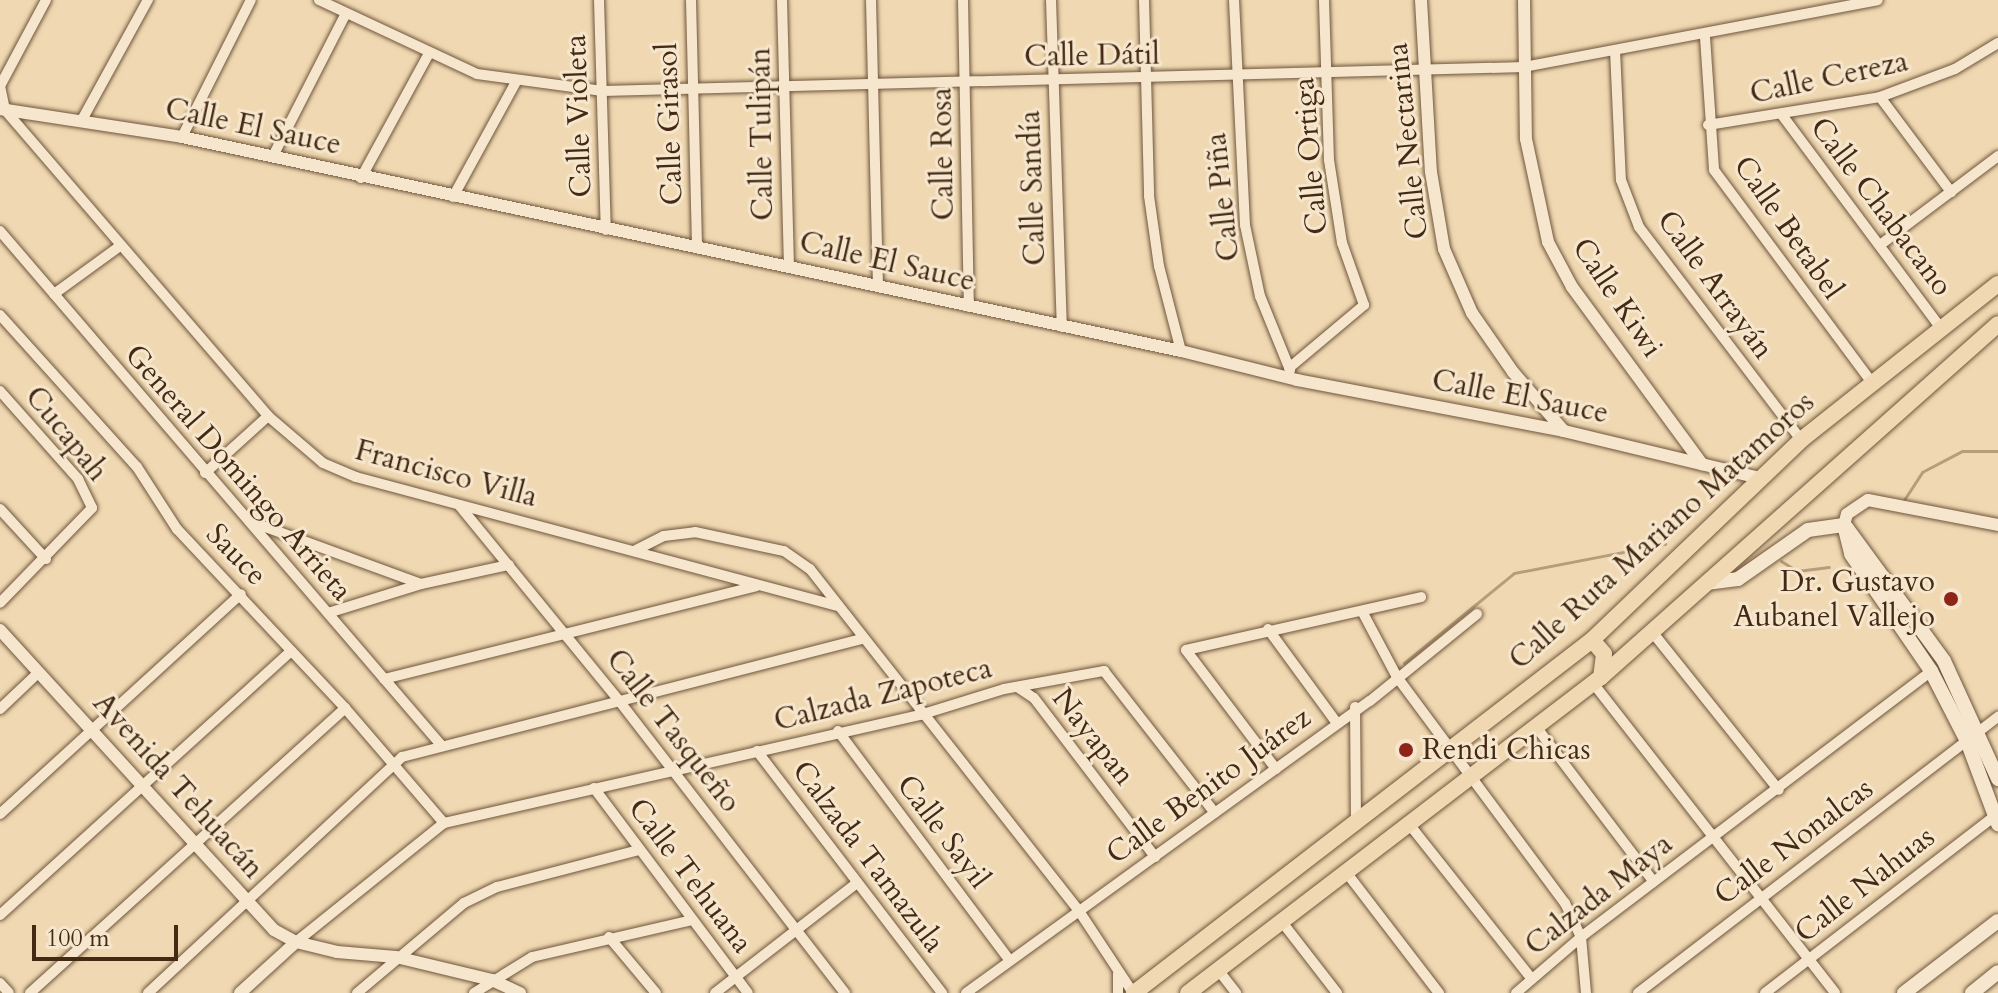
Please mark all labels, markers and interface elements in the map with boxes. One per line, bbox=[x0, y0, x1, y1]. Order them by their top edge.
street label: Calle Violeta bbox=[558, 34, 600, 198]
street label: Calle Dátil bbox=[1024, 37, 1160, 75]
street label: Calle Nectarina bbox=[1380, 41, 1436, 241]
street label: Calle Girasol bbox=[649, 42, 691, 206]
street label: Calle Cereza bbox=[1747, 44, 1911, 112]
street label: Calle Tulipán bbox=[742, 47, 782, 221]
street label: Calle Ortiga bbox=[1286, 76, 1336, 236]
street label: Calle Rosa bbox=[924, 87, 962, 221]
street label: Calle El Sauce bbox=[162, 91, 344, 163]
street label: Calle Sandía bbox=[1012, 110, 1054, 266]
street label: Calle Chabacano bbox=[1802, 111, 1960, 303]
street label: Calle Piña bbox=[1198, 131, 1248, 263]
street label: Calle Betabel bbox=[1725, 149, 1851, 307]
street label: Calle Arrayán bbox=[1649, 204, 1781, 366]
street label: Calle El Sauce bbox=[796, 224, 978, 300]
street label: Calle Kiwi bbox=[1564, 232, 1670, 364]
street label: General Domingo Arrieta bbox=[117, 337, 359, 609]
street label: Calle El Sauce bbox=[1429, 362, 1611, 432]
street label: Cucapah bbox=[17, 379, 115, 489]
street label: Calle Ruta Mariano Matamoros bbox=[1502, 384, 1822, 678]
street label: Francisco Villa bbox=[351, 432, 541, 516]
street label: Sauce bbox=[198, 517, 274, 593]
place label: Dr. Gustavo Aubanel Vallejo bbox=[1733, 564, 1935, 634]
marker: Dr. Gustavo Aubanel Vallejo bbox=[1942, 590, 1960, 608]
street label: Calle Tasqueño bbox=[598, 642, 748, 820]
street label: Calzada Zapoteca bbox=[770, 651, 996, 739]
street label: Nayapan bbox=[1044, 681, 1142, 793]
street label: Avenida Tehuacán bbox=[85, 686, 271, 886]
street label: Calle Benito Juárez bbox=[1100, 700, 1318, 872]
place label: Rendi Chicas bbox=[1422, 732, 1590, 768]
marker: Rendi Chicas bbox=[1397, 741, 1415, 759]
street label: Calzada Tamazula bbox=[784, 754, 952, 960]
street label: Calle Sayil bbox=[889, 768, 997, 896]
street label: Calle Nonalcas bbox=[1708, 771, 1880, 913]
street label: Calle Tehuana bbox=[620, 792, 760, 960]
street label: Calle Nahuas bbox=[1788, 819, 1942, 951]
street label: Calzada Maya bbox=[1518, 826, 1680, 964]
scale bar bbox=[36, 909, 182, 959]
text: 100 m bbox=[46, 922, 110, 955]

